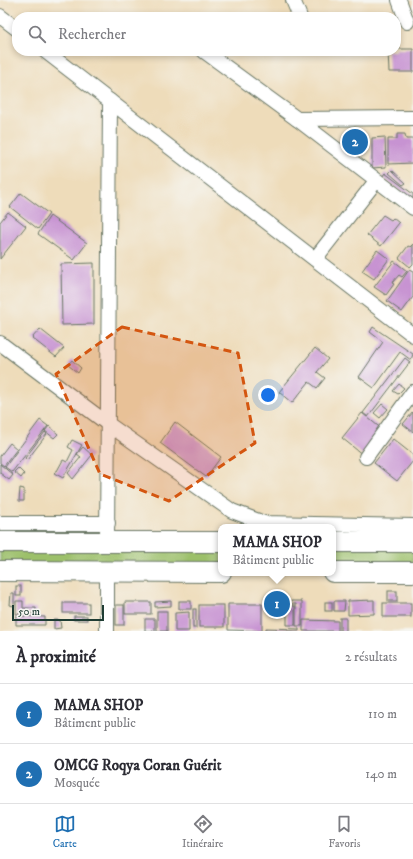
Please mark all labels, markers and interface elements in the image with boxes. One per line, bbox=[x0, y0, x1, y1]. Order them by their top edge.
search box bbox=[12, 12, 401, 56]
icon: search bbox=[26, 23, 48, 45]
text: Rechercher bbox=[58, 25, 126, 44]
pin: 2 bbox=[342, 127, 368, 157]
your location bbox=[258, 385, 278, 405]
popup bbox=[218, 524, 336, 576]
text: MAMA SHOP bbox=[232, 533, 322, 552]
text: Bâtiment public bbox=[232, 552, 314, 568]
pin: 1 bbox=[264, 589, 290, 619]
scale bar bbox=[12, 603, 104, 622]
text: 50 m bbox=[18, 605, 40, 619]
text: À proximité bbox=[16, 646, 96, 668]
text: 2 résultats bbox=[345, 649, 397, 665]
text: MAMA SHOP bbox=[54, 696, 143, 715]
text: 1 bbox=[27, 706, 31, 722]
text: 110 m bbox=[368, 706, 397, 722]
text: Bâtiment public bbox=[54, 715, 136, 731]
text: OMCG Roqya Coran Guérit bbox=[54, 756, 221, 775]
text: 2 bbox=[26, 766, 32, 782]
text: 140 m bbox=[365, 766, 397, 782]
text: Mosquée bbox=[54, 775, 100, 791]
tab: Carte bbox=[53, 813, 77, 851]
tab: Itinéraire bbox=[182, 813, 223, 851]
tab: Favoris bbox=[329, 813, 360, 851]

